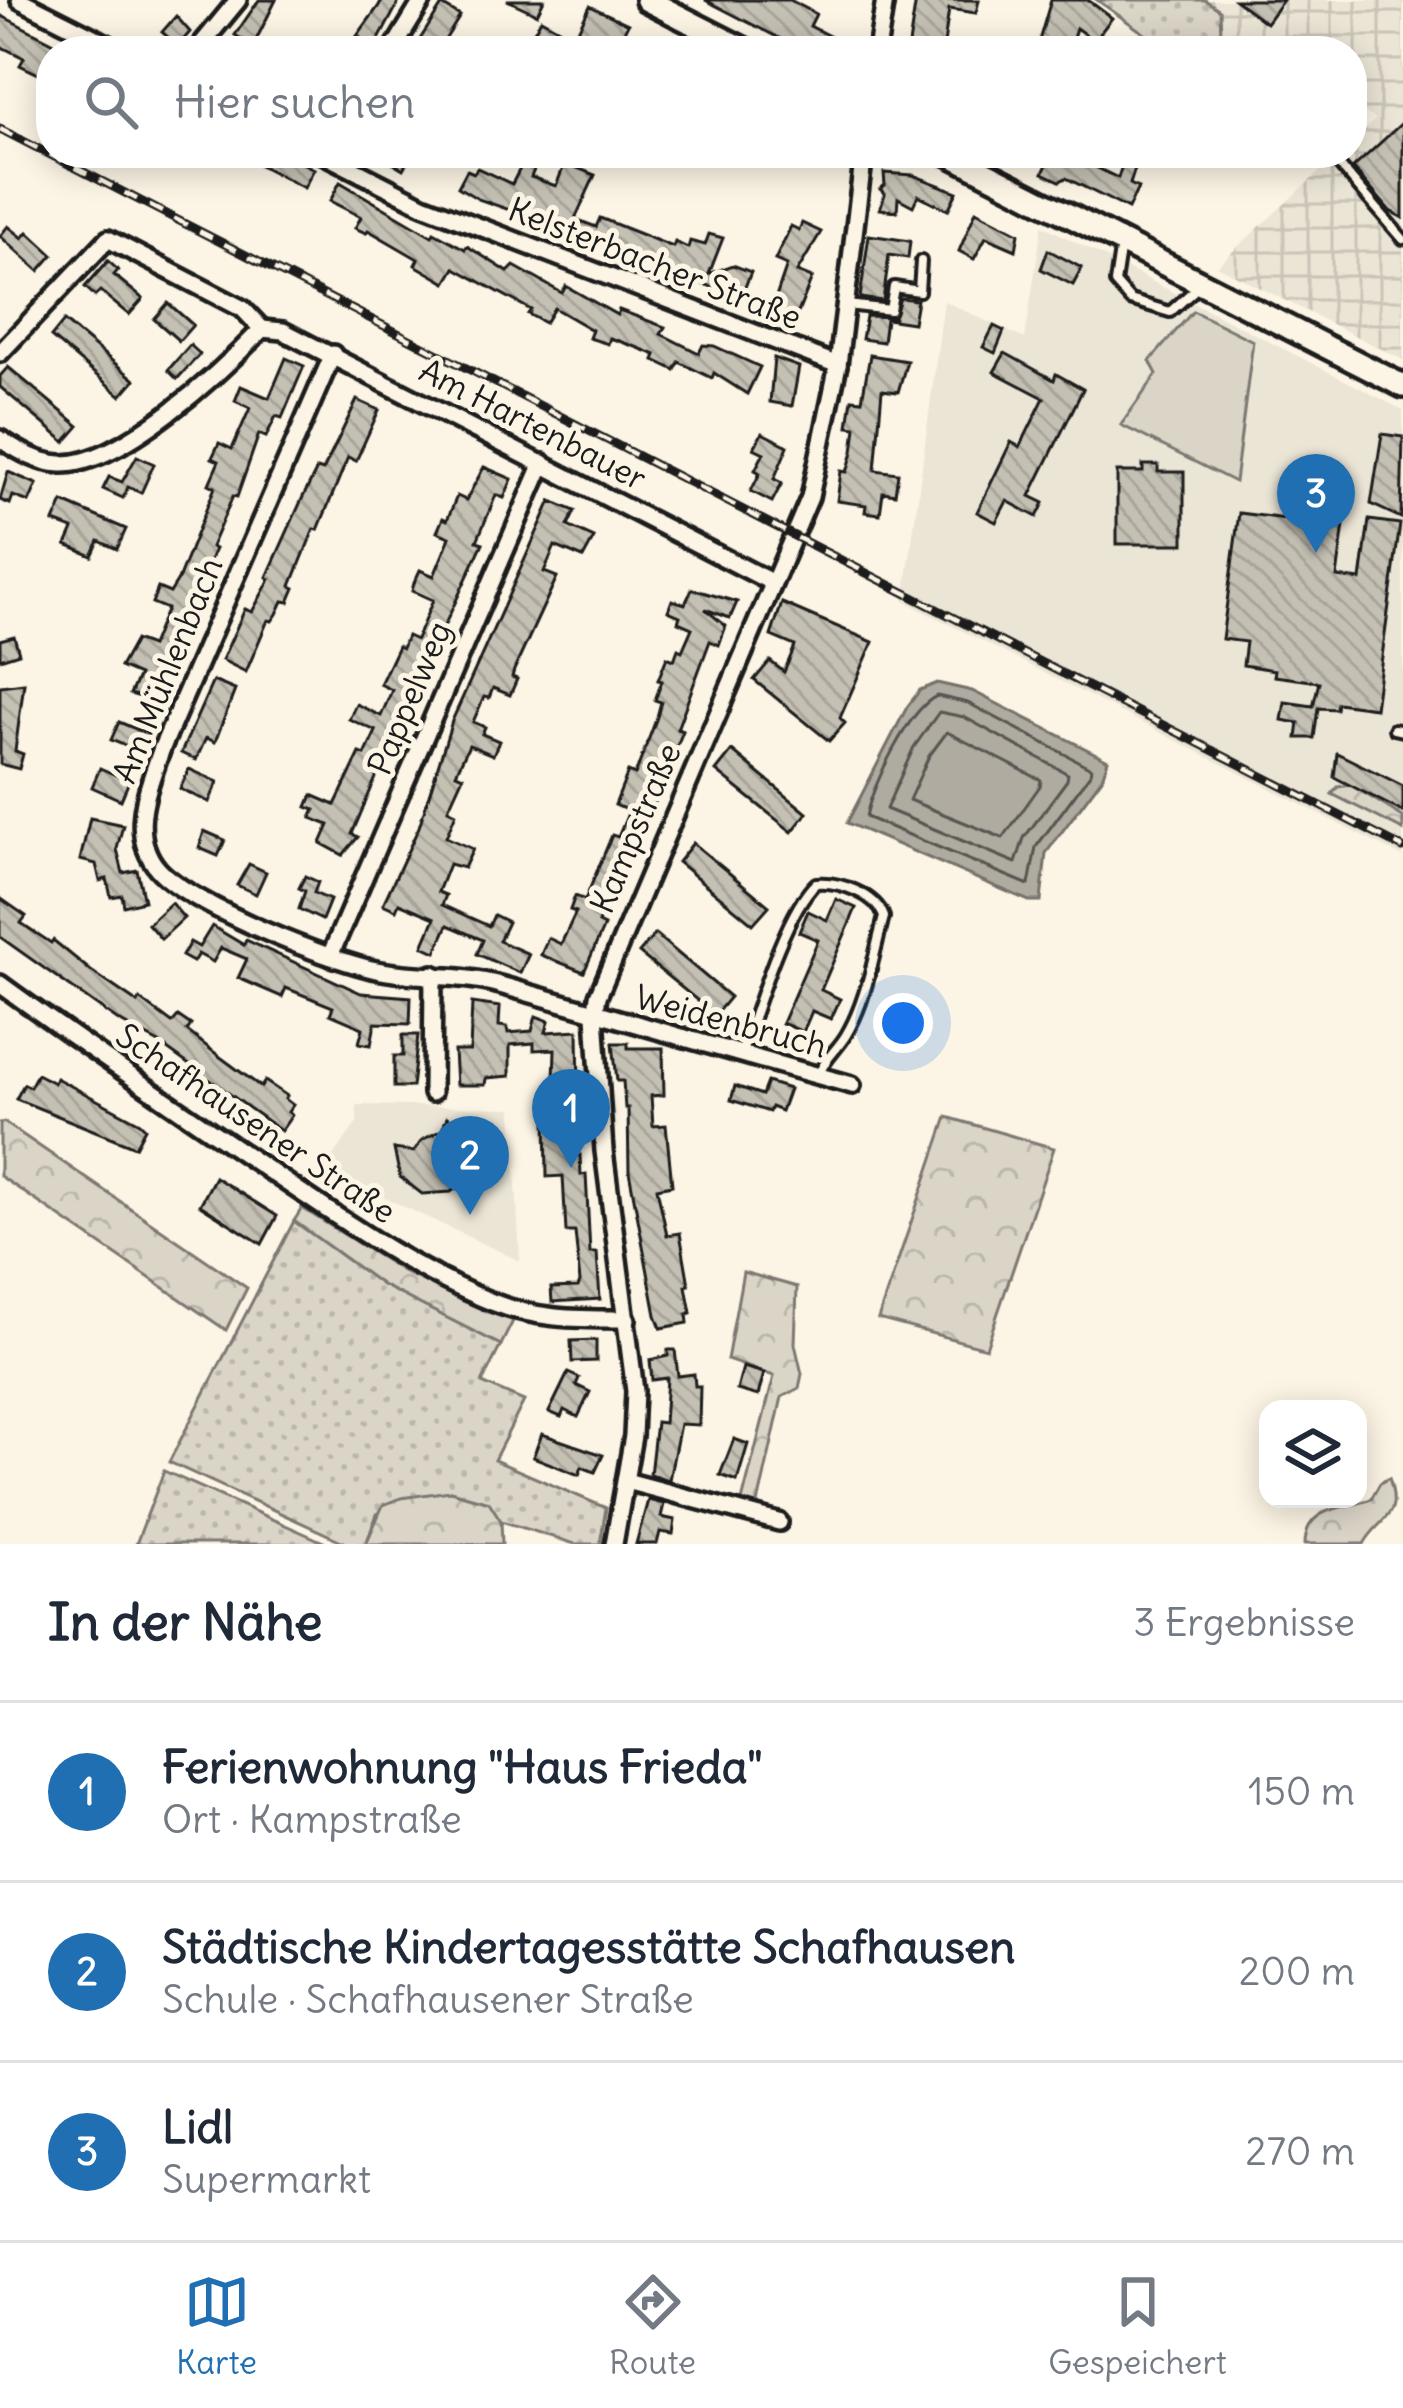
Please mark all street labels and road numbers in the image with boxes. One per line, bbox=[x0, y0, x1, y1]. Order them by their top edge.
street label: Kelsterbacher Straße bbox=[503, 188, 807, 338]
street label: Am Hartenbauer bbox=[413, 349, 653, 499]
street label: Am Mühlenbach bbox=[103, 551, 231, 789]
street label: Pappelweg bbox=[358, 615, 460, 781]
street label: Kampstraße bbox=[580, 737, 690, 919]
street label: Weidenbruch bbox=[631, 975, 831, 1067]
street label: Schafhausener Straße bbox=[108, 1014, 404, 1232]

